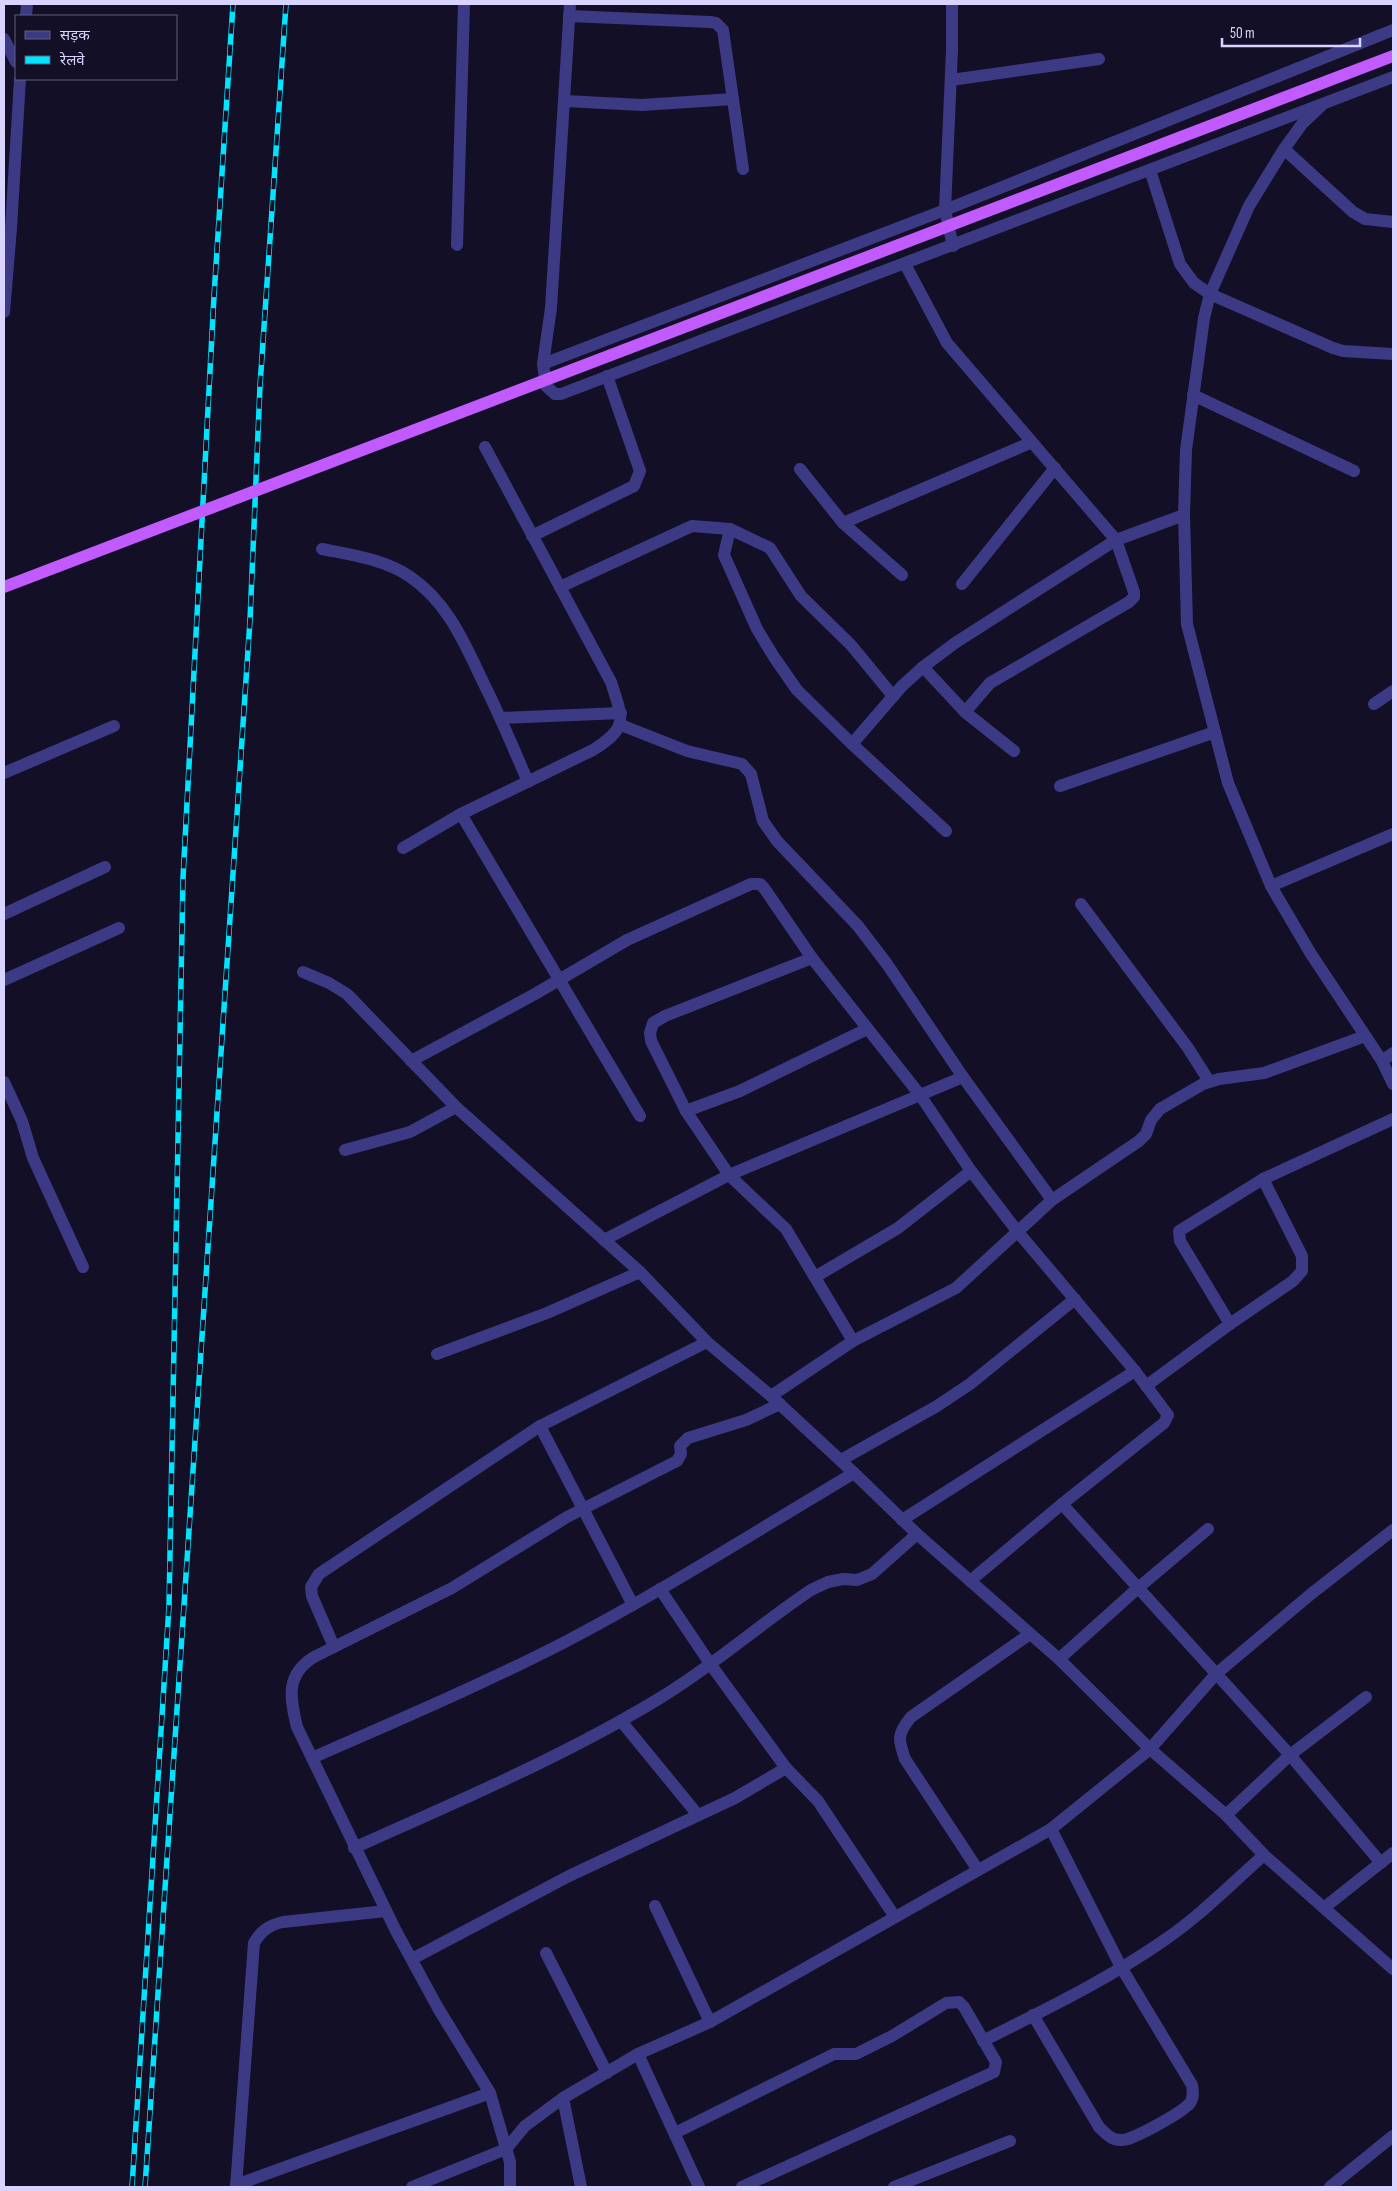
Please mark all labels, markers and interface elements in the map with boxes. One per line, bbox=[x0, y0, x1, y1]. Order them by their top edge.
legend bbox=[15, 15, 178, 80]
scale bar bbox=[1222, 15, 1360, 47]
text: 50 m bbox=[1230, 24, 1255, 43]
text: सड़क bbox=[60, 26, 90, 45]
text: रेलवे bbox=[59, 51, 85, 70]

